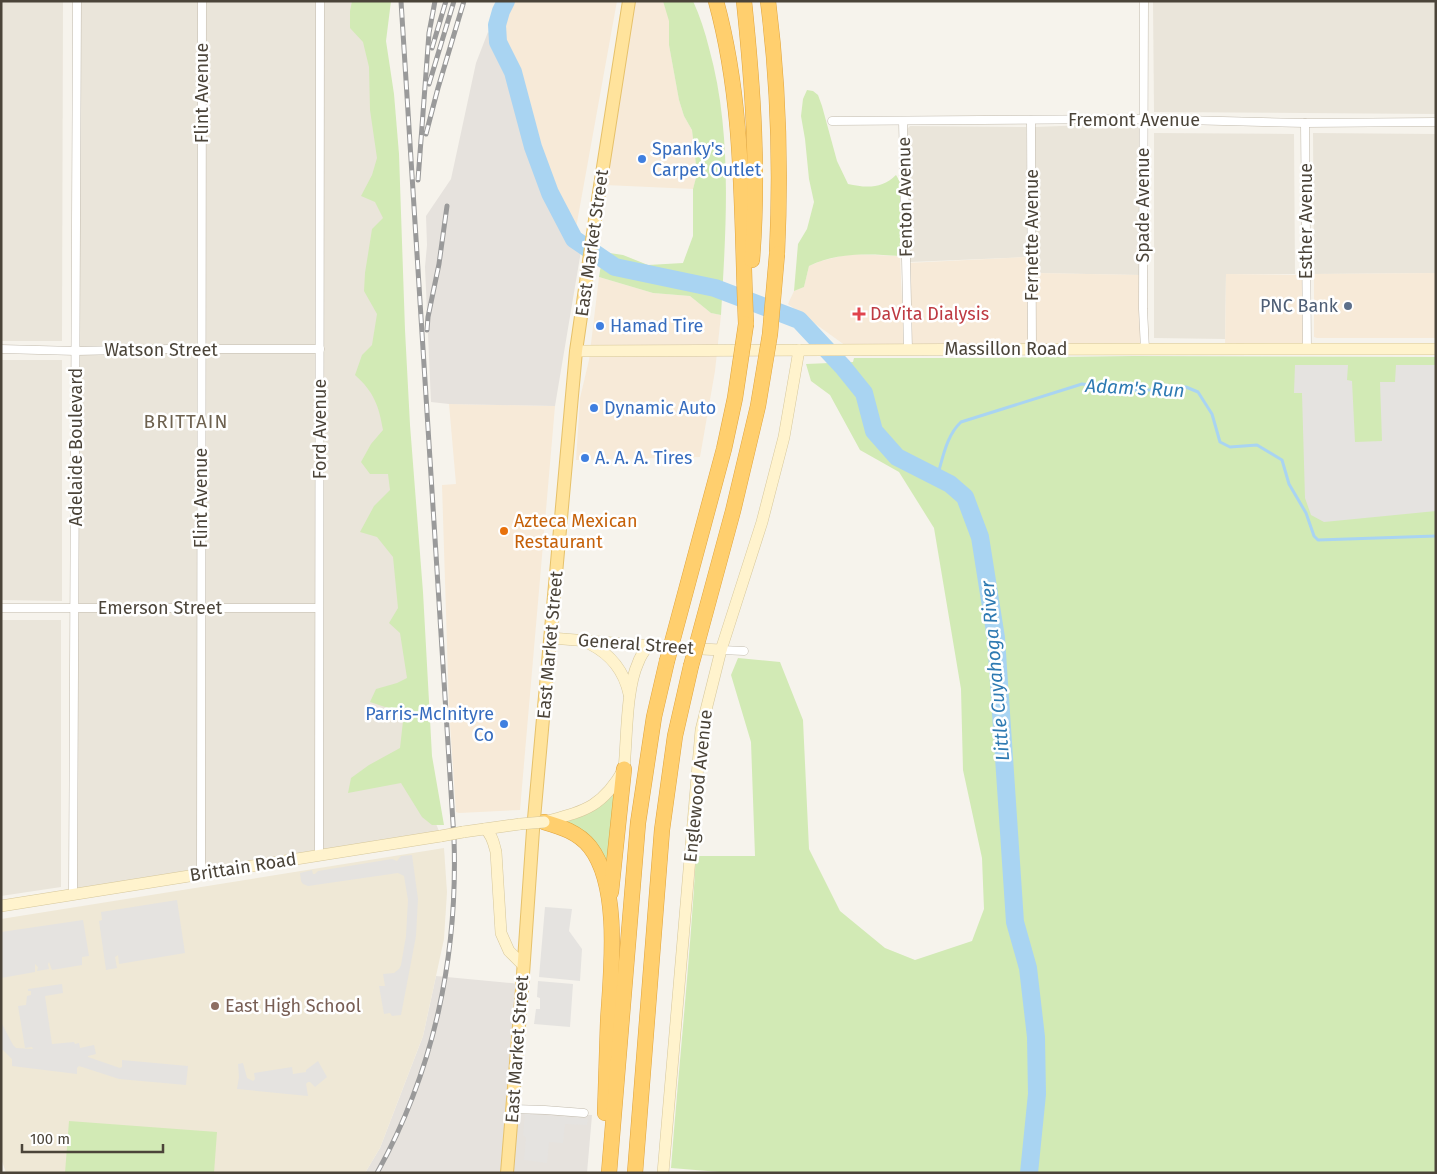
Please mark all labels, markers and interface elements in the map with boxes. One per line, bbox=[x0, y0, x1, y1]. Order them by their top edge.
street label: Flint Avenue bbox=[191, 43, 213, 143]
street label: Fremont Avenue bbox=[1068, 109, 1200, 131]
street label: Fenton Avenue bbox=[893, 137, 917, 257]
place label: Spanky's Carpet Outlet bbox=[652, 138, 762, 181]
street label: Spade Avenue bbox=[1132, 147, 1154, 263]
marker: Spanky's Carpet Outlet bbox=[636, 153, 648, 165]
street label: Esther Avenue bbox=[1295, 163, 1317, 279]
street label: East Market Street bbox=[571, 167, 613, 318]
street label: Fernette Avenue bbox=[1021, 169, 1043, 301]
place label: PNC Bank bbox=[1260, 295, 1339, 317]
marker: PNC Bank bbox=[1342, 300, 1354, 312]
place label: DaVita Dialysis bbox=[870, 303, 989, 325]
marker: DaVita Dialysis bbox=[852, 307, 866, 321]
place label: Hamad Tire bbox=[610, 315, 703, 337]
marker: Hamad Tire bbox=[594, 320, 606, 332]
street label: Massillon Road bbox=[944, 338, 1068, 360]
street label: Watson Street bbox=[104, 339, 218, 361]
street label: Adelaide Boulevard bbox=[65, 368, 87, 526]
water label: Adam's Run bbox=[1084, 374, 1185, 402]
street label: Ford Avenue bbox=[309, 379, 331, 479]
place label: Dynamic Auto bbox=[604, 397, 716, 419]
marker: Dynamic Auto bbox=[588, 402, 600, 414]
district label: BRITTAIN bbox=[144, 410, 228, 433]
place label: A. A. A. Tires bbox=[595, 447, 692, 469]
street label: Flint Avenue bbox=[190, 448, 212, 548]
marker: A. A. A. Tires bbox=[579, 452, 591, 464]
place label: Azteca Mexican Restaurant bbox=[514, 510, 637, 553]
marker: Azteca Mexican Restaurant bbox=[498, 525, 510, 537]
street label: East Market Street bbox=[533, 570, 567, 720]
water label: Little Cuyahoga River bbox=[976, 579, 1014, 762]
street label: Emerson Street bbox=[98, 597, 223, 619]
street label: General Street bbox=[577, 629, 695, 659]
place label: Parris-McInityre Co bbox=[365, 703, 494, 746]
street label: Englewood Avenue bbox=[679, 708, 717, 864]
marker: Parris-McInityre Co bbox=[498, 718, 510, 730]
street label: Brittain Road bbox=[188, 848, 298, 886]
street label: East Market Street bbox=[501, 974, 533, 1124]
place label: East High School bbox=[225, 995, 361, 1017]
marker: East High School bbox=[209, 1000, 221, 1012]
scale bar bbox=[22, 1122, 164, 1154]
text: 100 m bbox=[30, 1130, 70, 1148]

